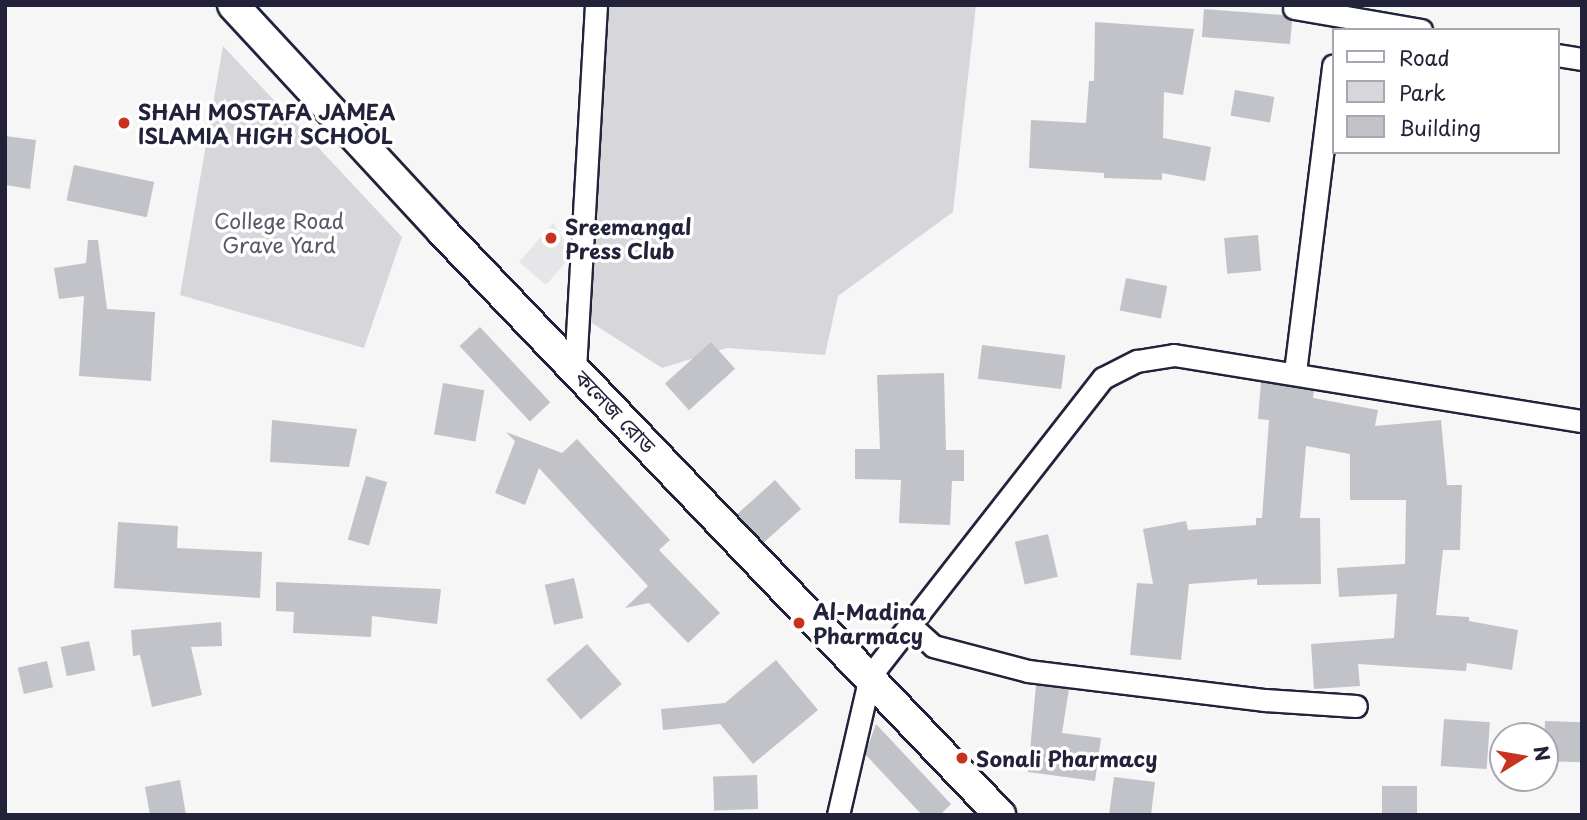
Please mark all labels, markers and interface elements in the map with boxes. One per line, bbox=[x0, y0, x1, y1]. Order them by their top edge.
legend bbox=[1332, 28, 1559, 154]
text: Road bbox=[1399, 41, 1450, 73]
text: Park bbox=[1399, 76, 1446, 108]
place label: SHAH MOSTAFA JAMEA ISLAMIA HIGH SCHOOL bbox=[138, 98, 397, 148]
text: Building bbox=[1399, 111, 1481, 143]
marker: SHAH MOSTAFA JAMEA ISLAMIA HIGH SCHOOL bbox=[116, 115, 132, 131]
park label: College Road Grave Yard bbox=[214, 207, 344, 257]
place label: Sreemangal Press Club bbox=[565, 213, 692, 263]
marker: Sreemangal Press Club bbox=[543, 230, 559, 246]
street label: কলেজ রোড bbox=[570, 364, 662, 458]
place label: Al-Madina Pharmacy bbox=[813, 598, 926, 648]
marker: Al-Madina Pharmacy bbox=[791, 615, 807, 631]
north arrow bbox=[1489, 722, 1559, 792]
text: N bbox=[1527, 743, 1558, 763]
place label: Sonali Pharmacy bbox=[976, 745, 1158, 771]
marker: Sonali Pharmacy bbox=[954, 750, 970, 766]

